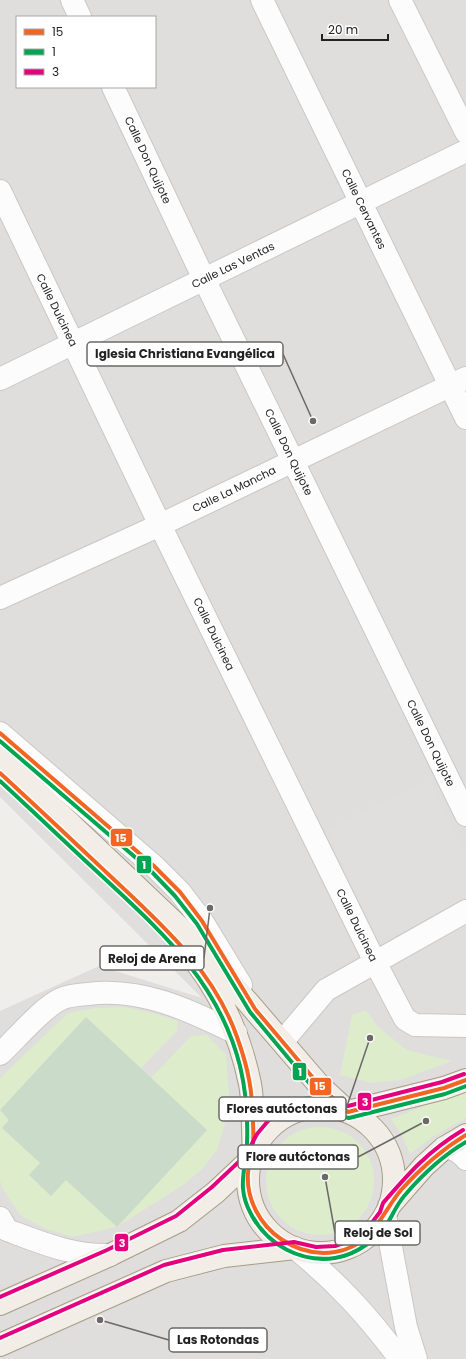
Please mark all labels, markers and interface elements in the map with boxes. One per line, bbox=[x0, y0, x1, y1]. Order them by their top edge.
legend bbox=[16, 16, 156, 88]
scale bar bbox=[322, 16, 388, 42]
text: 20 m bbox=[328, 21, 358, 38]
text: 15 bbox=[52, 23, 63, 40]
text: 1 bbox=[52, 43, 56, 60]
text: 3 bbox=[52, 63, 59, 80]
street label: Calle Don Quijote bbox=[121, 114, 175, 207]
street label: Calle Cervantes bbox=[338, 166, 391, 252]
street label: Calle Las Ventas bbox=[189, 238, 277, 292]
street label: Calle Dulcinea bbox=[32, 271, 82, 349]
callout: Iglesia Christiana Evangélica bbox=[87, 342, 283, 366]
text: Iglesia Christiana Evangélica bbox=[95, 345, 275, 362]
street label: Calle Don Quijote bbox=[261, 406, 317, 498]
street label: Calle La Mancha bbox=[189, 462, 279, 516]
street label: Calle Dulcinea bbox=[189, 595, 239, 673]
street label: Calle Don Quijote bbox=[403, 697, 459, 789]
line badge: 15 bbox=[110, 828, 133, 847]
text: 15 bbox=[115, 830, 127, 846]
line badge: 1 bbox=[136, 855, 152, 874]
text: 1 bbox=[142, 857, 146, 873]
street label: Calle Dulcinea bbox=[332, 886, 382, 964]
callout: Reloj de Arena bbox=[100, 946, 204, 970]
text: Reloj de Arena bbox=[108, 950, 196, 967]
line badge: 1 bbox=[292, 1062, 307, 1081]
text: 1 bbox=[298, 1064, 302, 1080]
line badge: 15 bbox=[309, 1077, 332, 1096]
text: 15 bbox=[314, 1078, 326, 1094]
line badge: 3 bbox=[357, 1092, 372, 1111]
text: 3 bbox=[362, 1094, 369, 1110]
callout: Flores autóctonas bbox=[219, 1097, 346, 1121]
text: Flores autóctonas bbox=[227, 1100, 338, 1117]
callout: Flore autóctonas bbox=[238, 1145, 358, 1169]
text: Flore autóctonas bbox=[246, 1148, 350, 1165]
callout: Reloj de Sol bbox=[335, 1221, 420, 1245]
text: Reloj de Sol bbox=[343, 1224, 413, 1241]
line badge: 3 bbox=[114, 1233, 129, 1252]
text: 3 bbox=[119, 1235, 126, 1251]
callout: Las Rotondas bbox=[169, 1328, 267, 1352]
text: Las Rotondas bbox=[177, 1331, 259, 1348]

